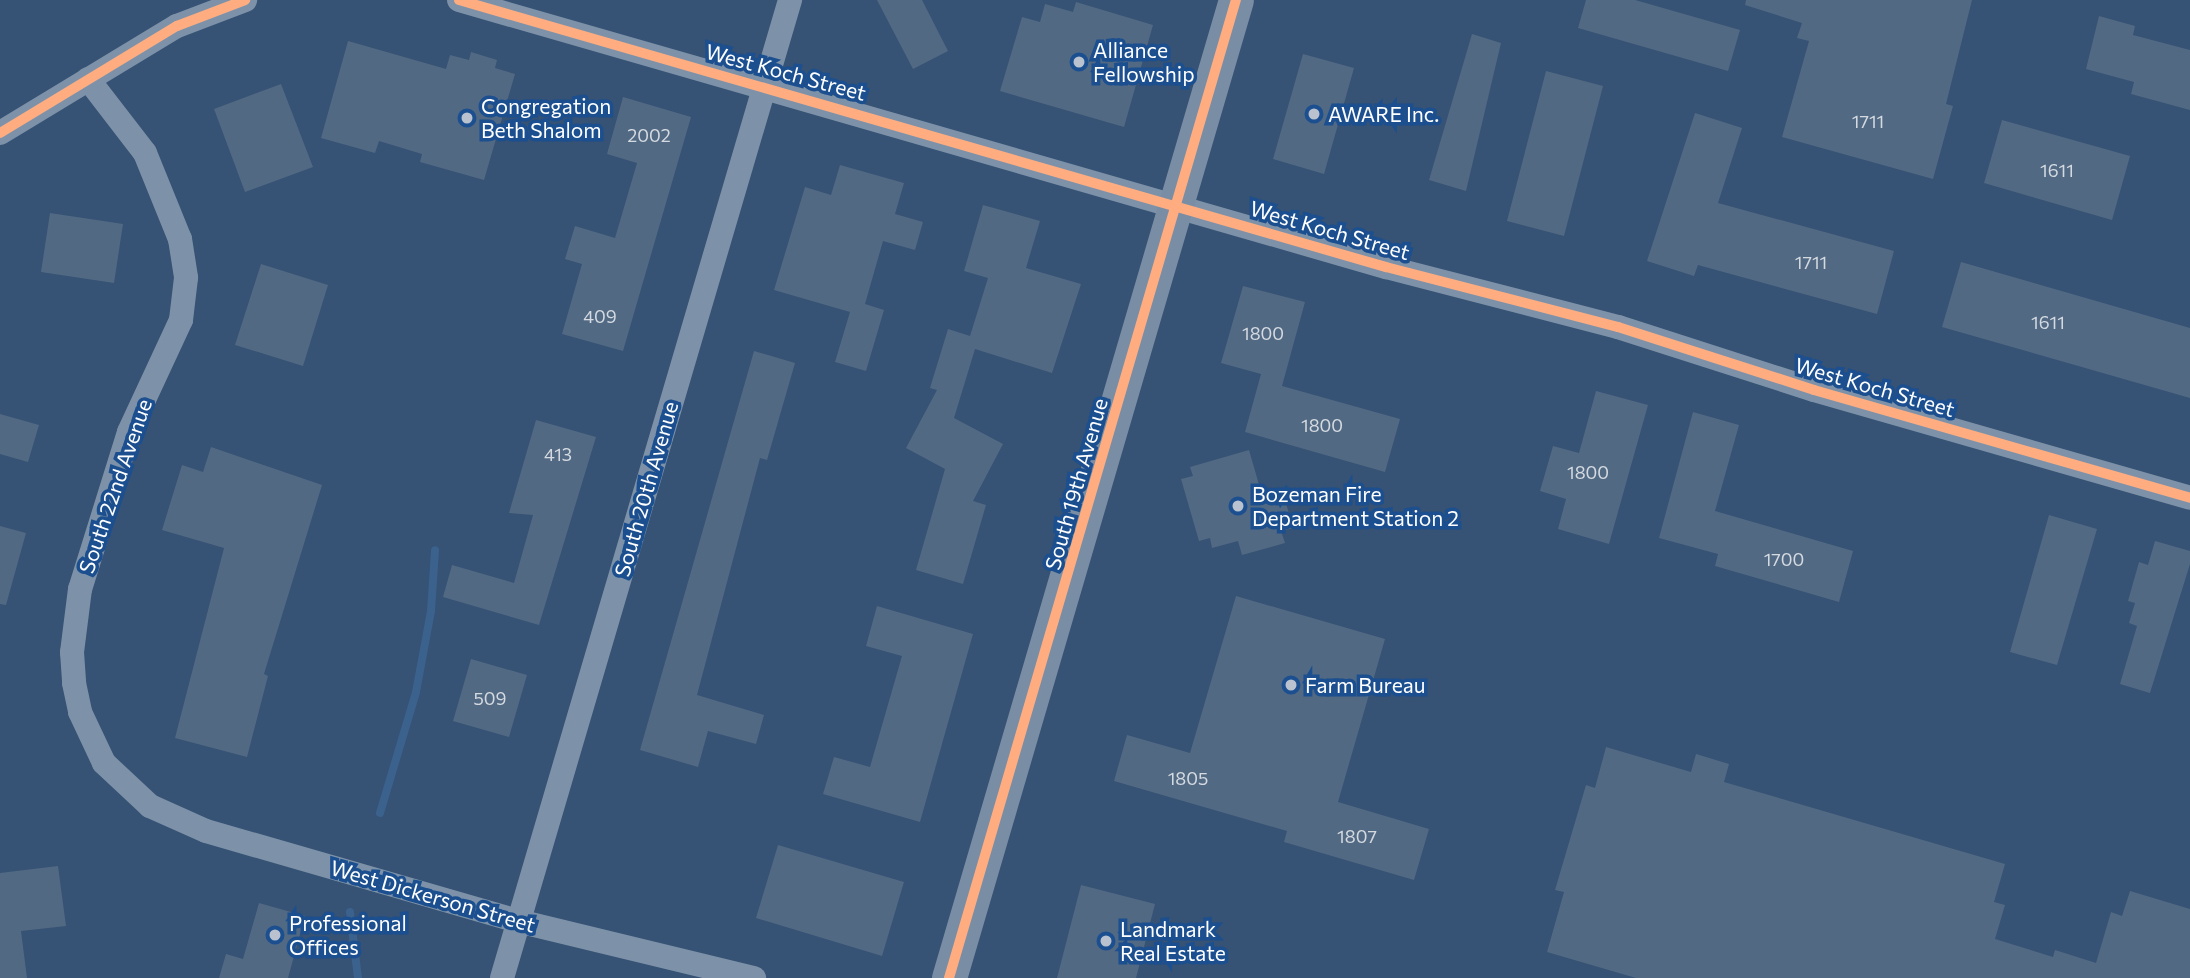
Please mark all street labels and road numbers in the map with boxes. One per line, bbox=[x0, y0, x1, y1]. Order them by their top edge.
street label: West Koch Street bbox=[703, 38, 869, 106]
street label: West Koch Street bbox=[1247, 195, 1413, 265]
street label: West Koch Street bbox=[1792, 352, 1958, 422]
street label: South 19th Avenue bbox=[1039, 395, 1113, 573]
street label: South 22nd Avenue bbox=[73, 396, 157, 576]
street label: South 20th Avenue bbox=[609, 398, 683, 580]
street label: West Dickerson Street bbox=[328, 855, 538, 937]

